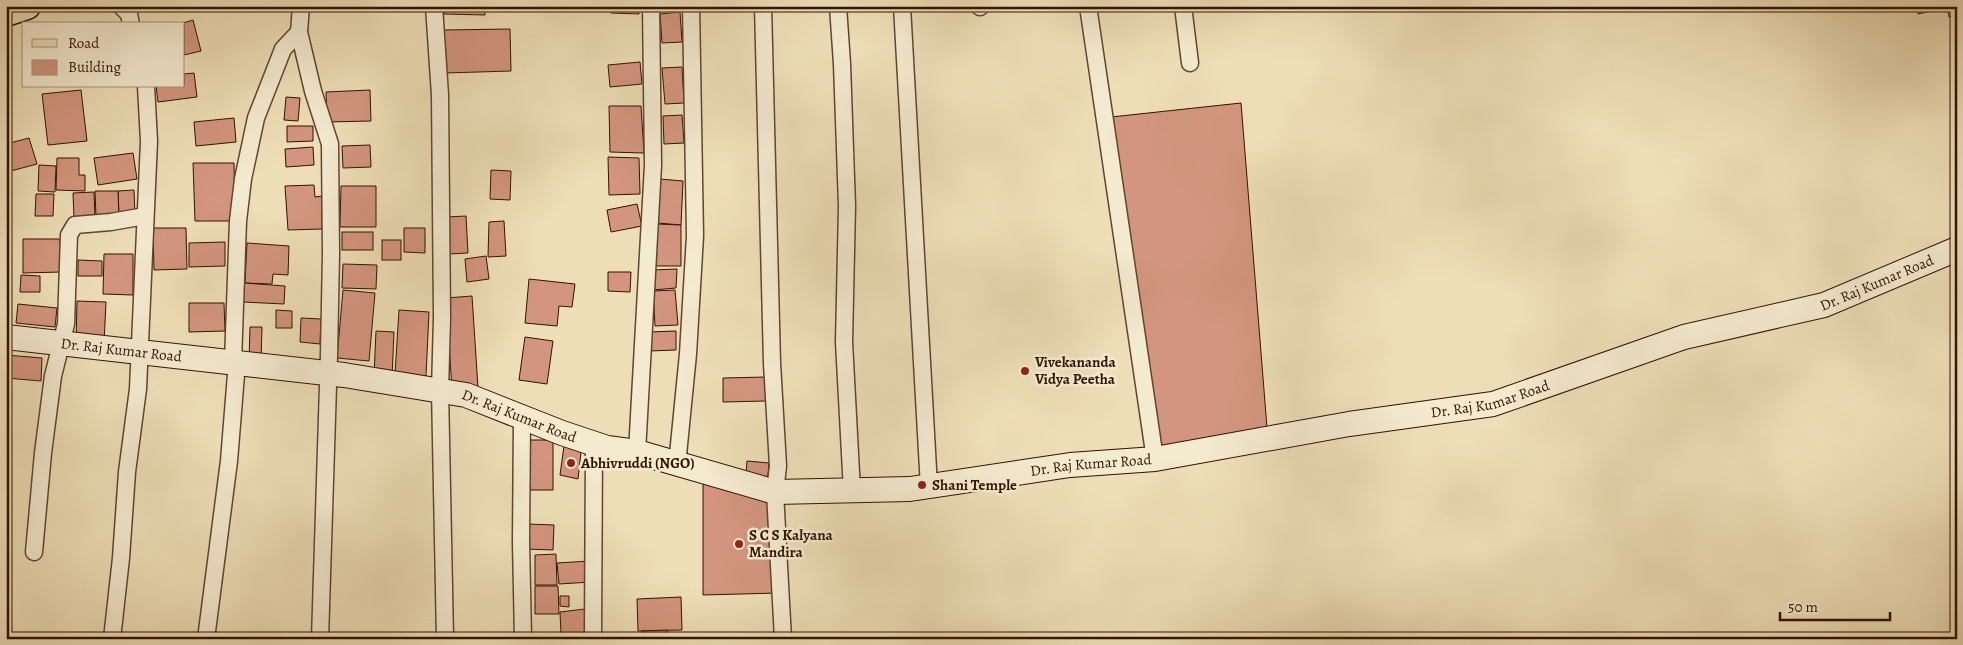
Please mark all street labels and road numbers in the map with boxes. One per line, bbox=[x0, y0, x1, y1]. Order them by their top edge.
street label: Dr. Raj Kumar Road bbox=[1817, 250, 1937, 316]
street label: Dr. Raj Kumar Road bbox=[60, 333, 184, 367]
street label: Dr. Raj Kumar Road bbox=[1429, 375, 1553, 423]
street label: Dr. Raj Kumar Road bbox=[459, 384, 580, 447]
street label: Dr. Raj Kumar Road bbox=[1029, 449, 1153, 481]

